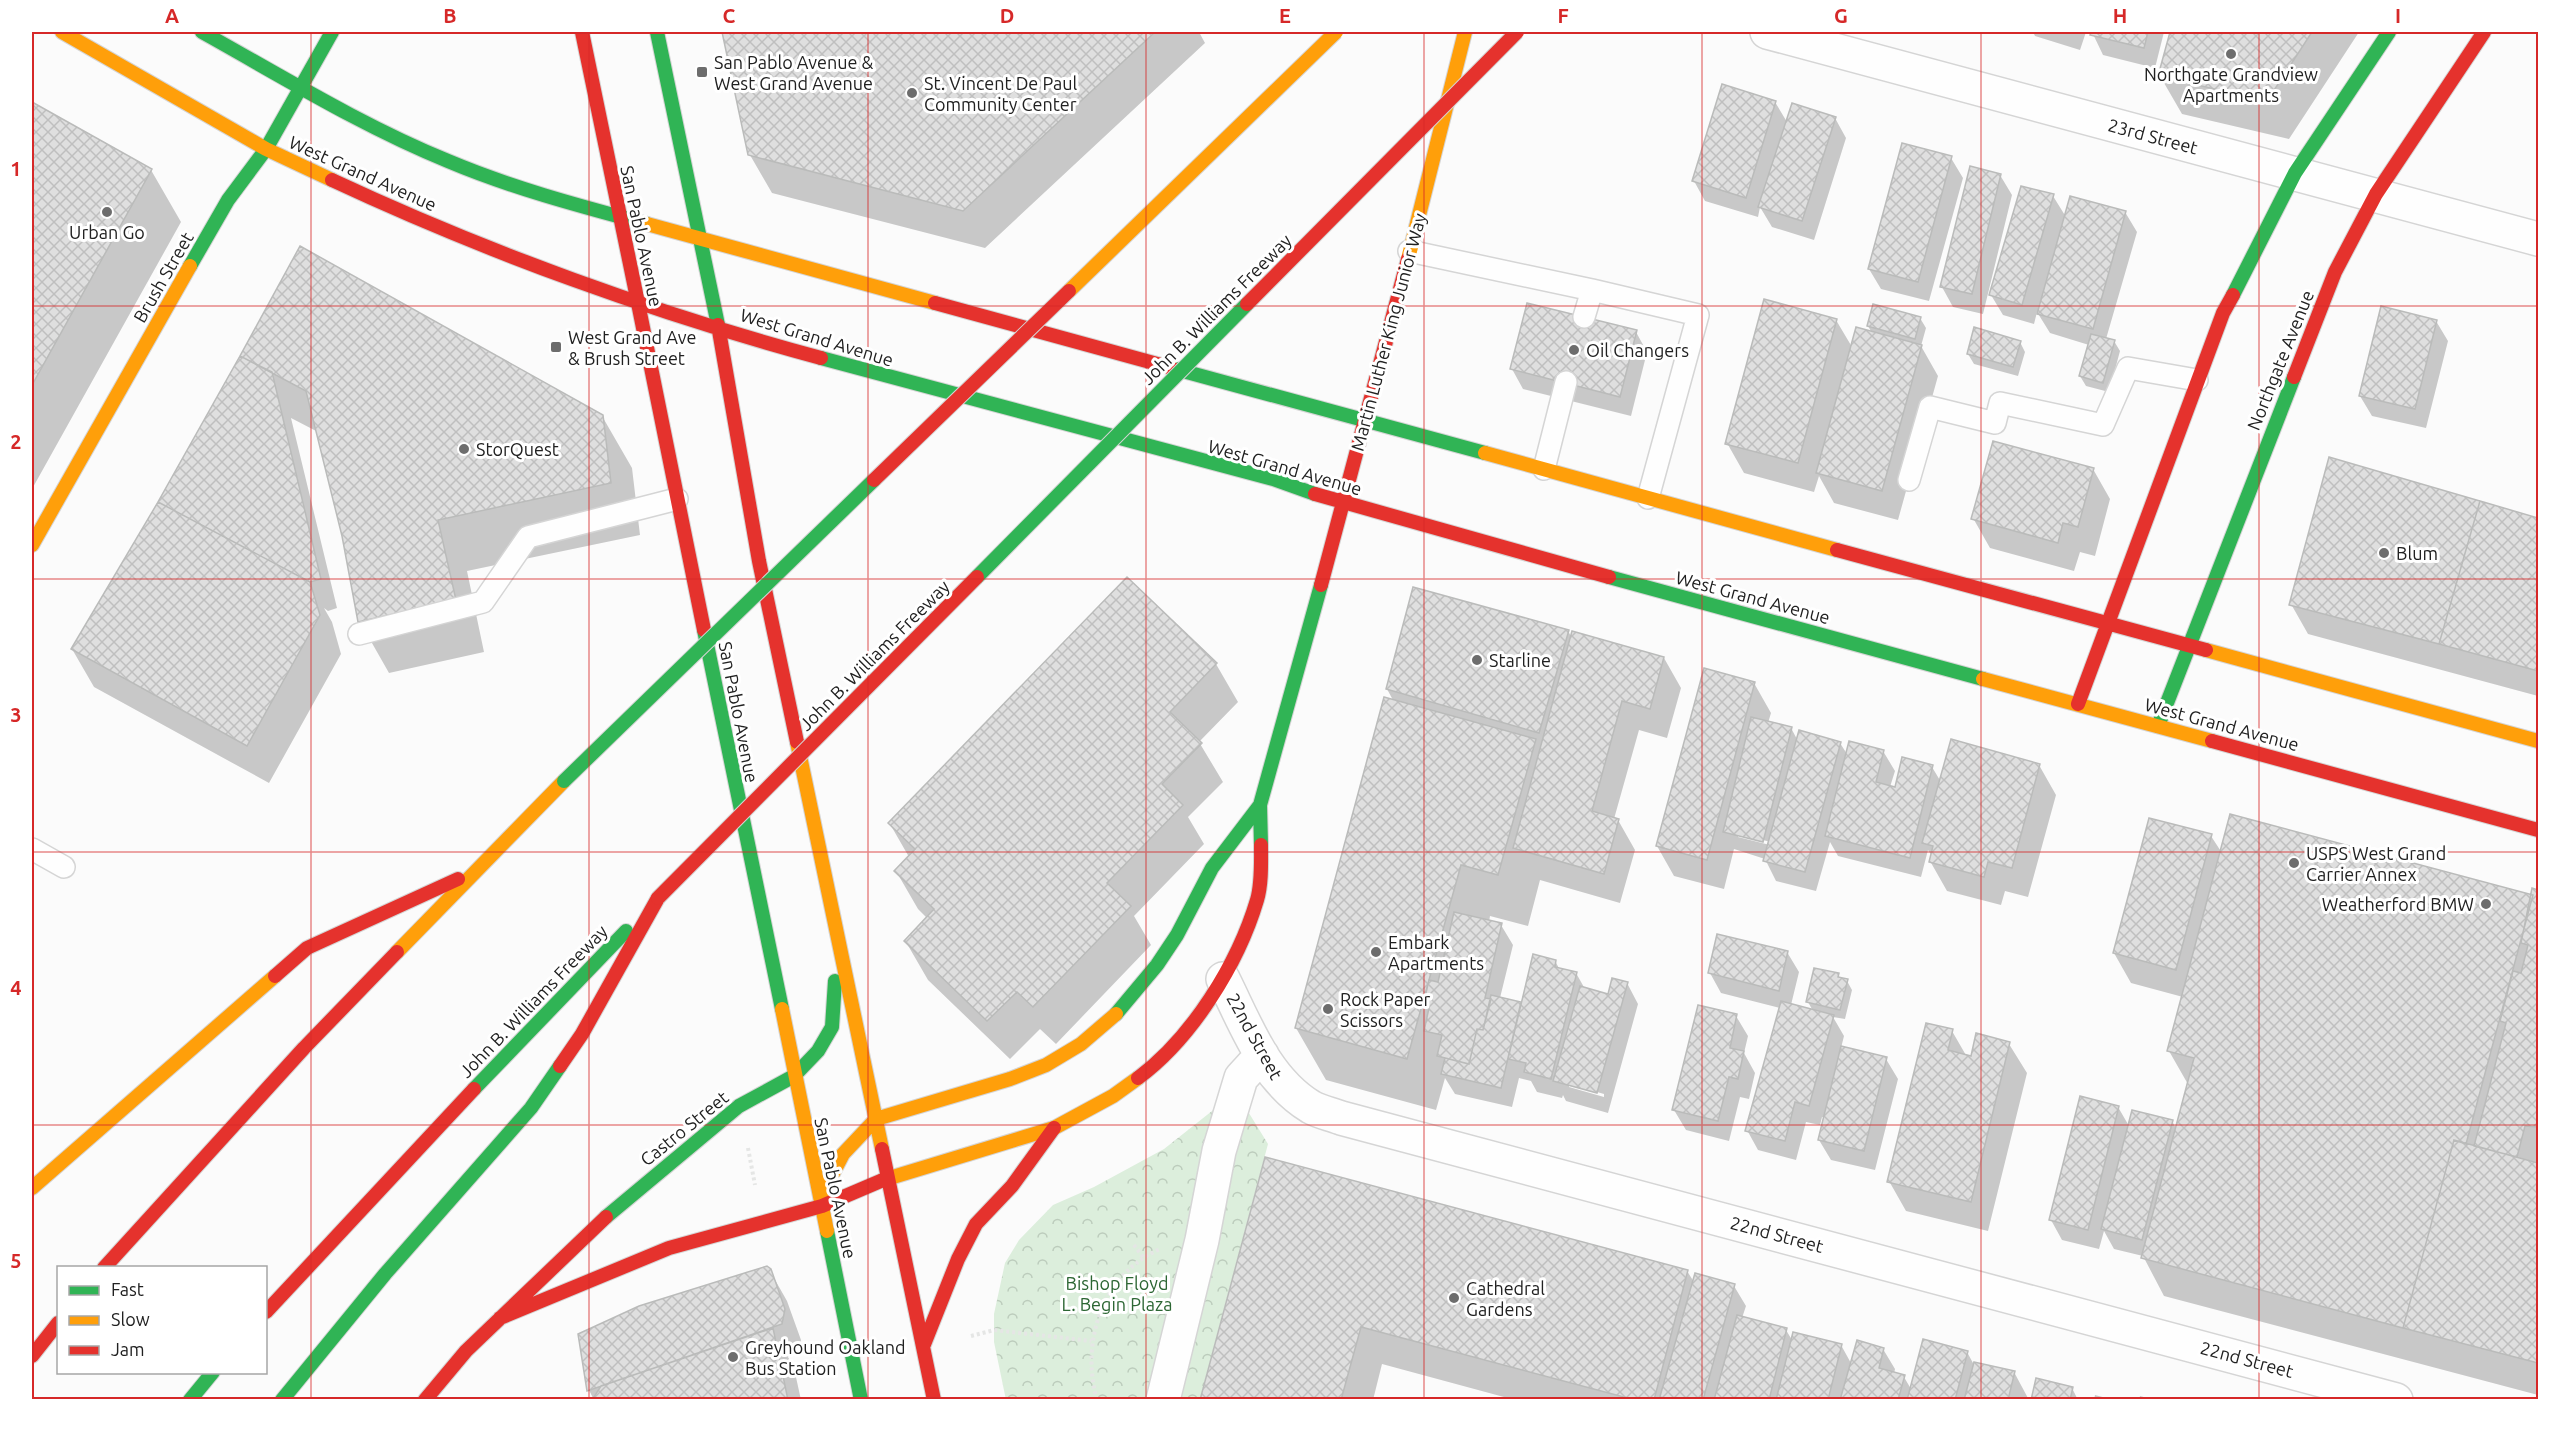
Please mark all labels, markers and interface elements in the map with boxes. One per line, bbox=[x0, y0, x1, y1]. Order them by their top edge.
text: A bbox=[165, 4, 179, 27]
text: B bbox=[443, 4, 457, 27]
text: C bbox=[723, 4, 736, 27]
text: D bbox=[1000, 4, 1014, 27]
text: E bbox=[1279, 4, 1291, 27]
text: F bbox=[1557, 4, 1569, 27]
text: G bbox=[1834, 4, 1848, 27]
text: H bbox=[2113, 4, 2127, 27]
text: I bbox=[2395, 4, 2401, 27]
marker: Northgate Grandview Apartments bbox=[2224, 47, 2238, 61]
place label: San Pablo Avenue & West Grand Avenue bbox=[714, 52, 874, 93]
place label: Northgate Grandview Apartments bbox=[2144, 64, 2318, 105]
marker: San Pablo Avenue & West Grand Avenue bbox=[695, 65, 709, 79]
place label: St. Vincent De Paul Community Center bbox=[924, 73, 1078, 114]
marker: St. Vincent De Paul Community Center bbox=[905, 86, 919, 100]
street label: 23rd Street bbox=[2106, 114, 2200, 158]
street label: West Grand Avenue bbox=[286, 132, 440, 214]
text: 1 bbox=[10, 157, 22, 180]
street label: San Pablo Avenue bbox=[617, 164, 667, 308]
marker: Urban Go bbox=[100, 205, 114, 219]
street label: Martin Luther King Junior Way bbox=[1347, 211, 1429, 453]
place label: Urban Go bbox=[69, 222, 145, 242]
street label: Brush Street bbox=[129, 228, 197, 326]
street label: John B. Williams Freeway bbox=[1137, 230, 1295, 388]
street label: Northgate Avenue bbox=[2243, 287, 2317, 433]
street label: West Grand Avenue bbox=[738, 304, 896, 370]
place label: West Grand Ave & Brush Street bbox=[568, 327, 696, 368]
marker: West Grand Ave & Brush Street bbox=[549, 340, 563, 354]
place label: Oil Changers bbox=[1586, 340, 1689, 360]
marker: Oil Changers bbox=[1567, 343, 1581, 357]
text: 2 bbox=[10, 430, 22, 453]
street label: West Grand Avenue bbox=[1206, 435, 1364, 499]
place label: StorQuest bbox=[476, 439, 559, 460]
marker: StorQuest bbox=[457, 442, 471, 456]
place label: Blum bbox=[2396, 543, 2438, 563]
marker: Blum bbox=[2377, 546, 2391, 560]
street label: West Grand Avenue bbox=[1674, 567, 1832, 627]
street label: John B. Williams Freeway bbox=[795, 576, 953, 734]
street label: San Pablo Avenue bbox=[715, 640, 763, 784]
place label: Starline bbox=[1489, 650, 1551, 670]
marker: Starline bbox=[1470, 653, 1484, 667]
street label: West Grand Avenue bbox=[2143, 694, 2301, 754]
text: 3 bbox=[10, 703, 22, 726]
place label: USPS West Grand Carrier Annex bbox=[2306, 843, 2446, 884]
marker: USPS West Grand Carrier Annex bbox=[2287, 856, 2301, 870]
place label: Weatherford BMW bbox=[2322, 894, 2474, 914]
marker: Weatherford BMW bbox=[2479, 897, 2493, 911]
street label: John B. Williams Freeway bbox=[455, 921, 611, 1081]
place label: Embark Apartments bbox=[1388, 932, 1484, 973]
marker: Embark Apartments bbox=[1369, 945, 1383, 959]
text: 4 bbox=[10, 976, 22, 999]
street label: 22nd Street bbox=[1223, 989, 1287, 1083]
place label: Rock Paper Scissors bbox=[1340, 989, 1431, 1030]
marker: Rock Paper Scissors bbox=[1321, 1002, 1335, 1016]
street label: Castro Street bbox=[636, 1087, 732, 1169]
street label: San Pablo Avenue bbox=[811, 1116, 861, 1260]
street label: 22nd Street bbox=[1728, 1212, 1826, 1256]
text: 5 bbox=[10, 1249, 22, 1272]
legend bbox=[57, 1266, 267, 1374]
park label: Bishop Floyd L. Begin Plaza bbox=[1062, 1273, 1172, 1314]
place label: Cathedral Gardens bbox=[1466, 1278, 1545, 1319]
text: Fast bbox=[111, 1279, 144, 1299]
marker: Cathedral Gardens bbox=[1447, 1291, 1461, 1305]
text: Slow bbox=[111, 1309, 150, 1329]
place label: Greyhound Oakland Bus Station bbox=[745, 1337, 906, 1378]
street label: 22nd Street bbox=[2198, 1337, 2296, 1381]
text: Jam bbox=[111, 1339, 145, 1359]
marker: Greyhound Oakland Bus Station bbox=[726, 1350, 740, 1364]

